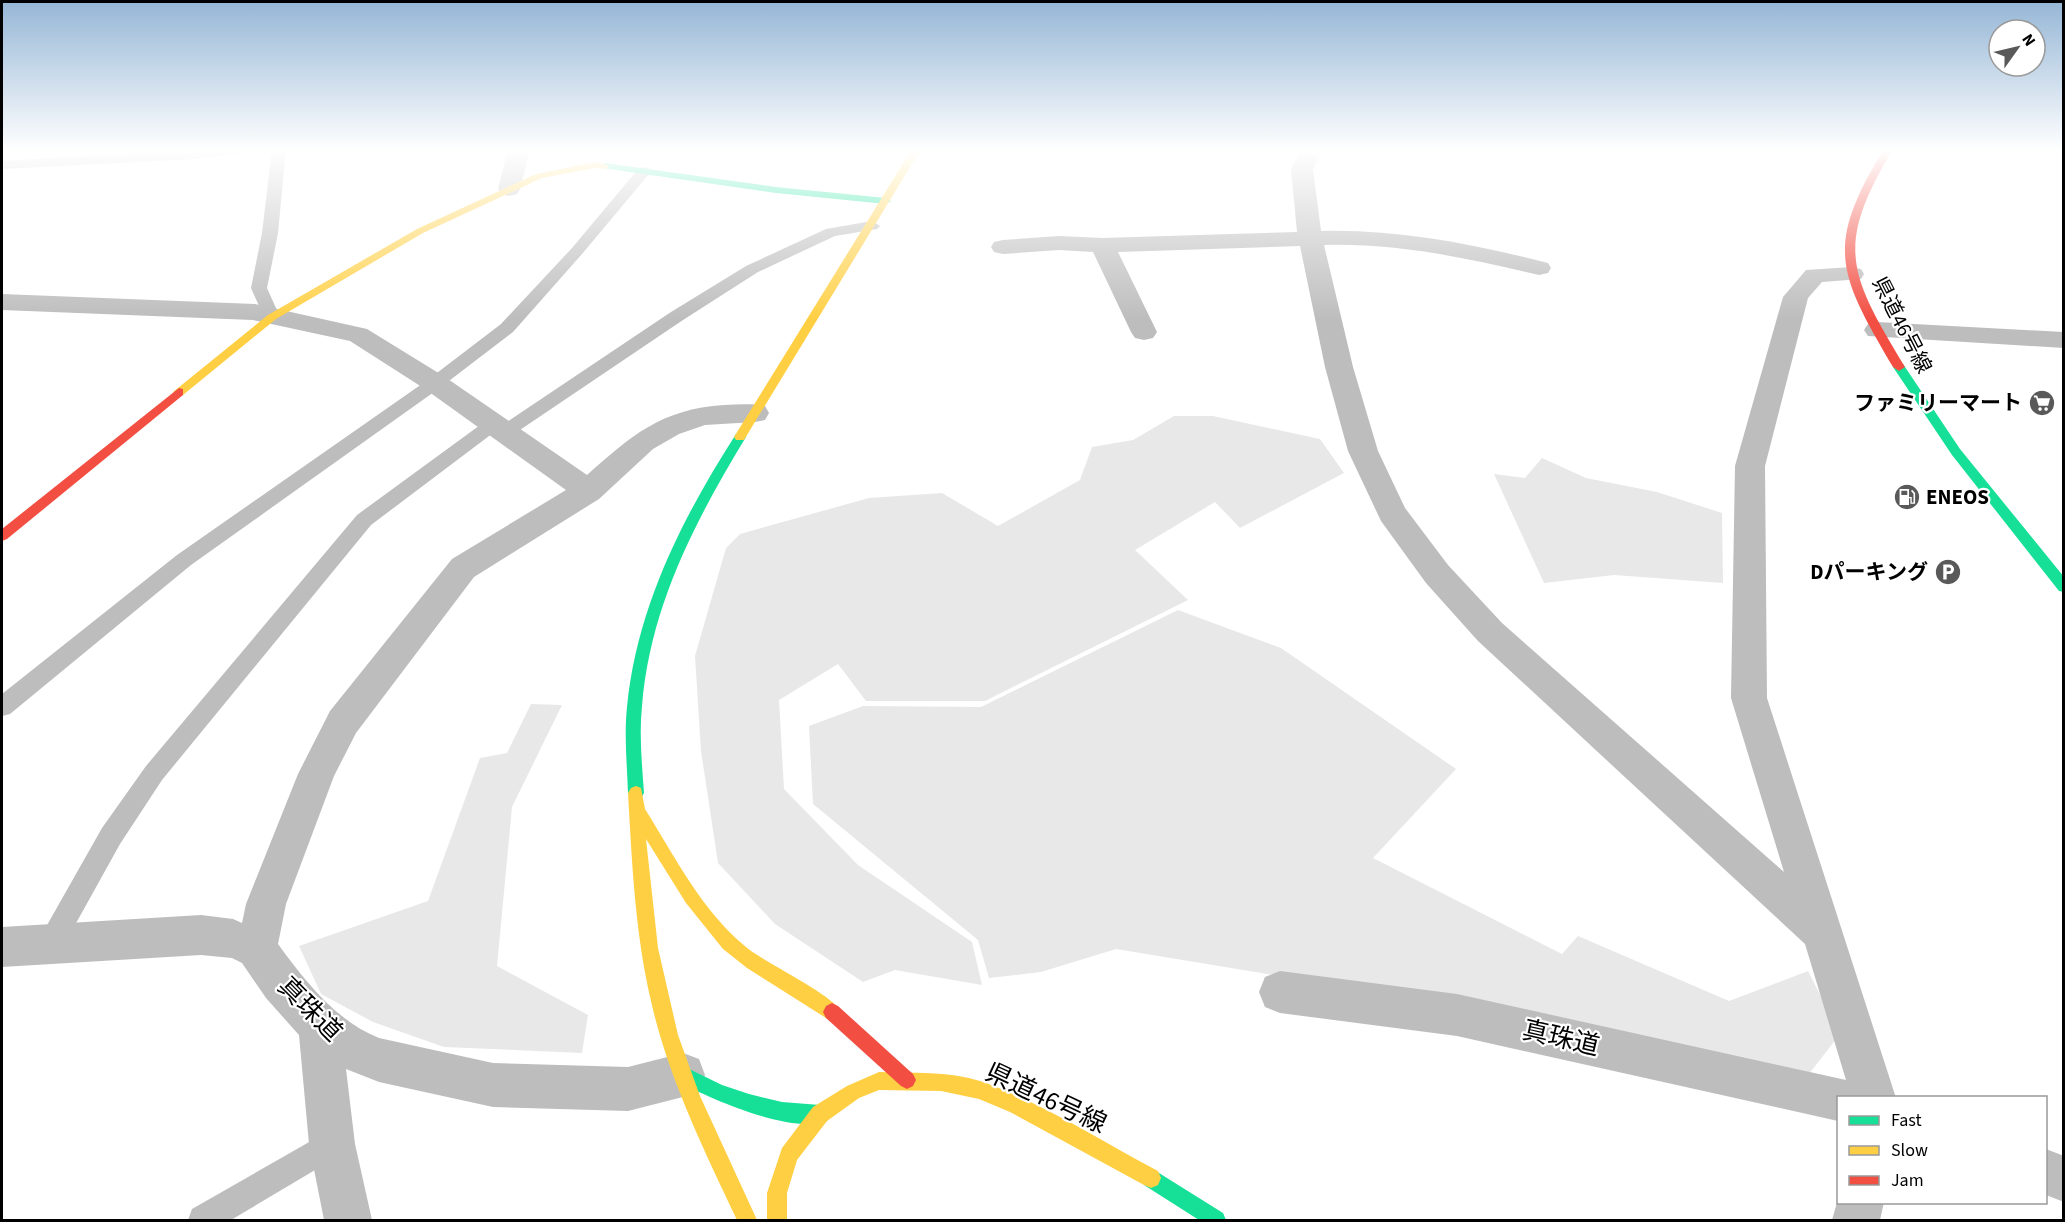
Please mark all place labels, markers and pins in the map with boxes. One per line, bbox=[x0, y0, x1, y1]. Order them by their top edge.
place label: ファミリーマート bbox=[1854, 388, 2022, 418]
supermarket icon: ファミリーマート bbox=[2027, 388, 2057, 418]
fuel station icon: ENEOS bbox=[1892, 482, 1922, 512]
place label: ENEOS bbox=[1926, 482, 1989, 512]
place label: Dパーキング bbox=[1810, 557, 1928, 587]
parking icon: Dパーキング bbox=[1933, 557, 1963, 587]

